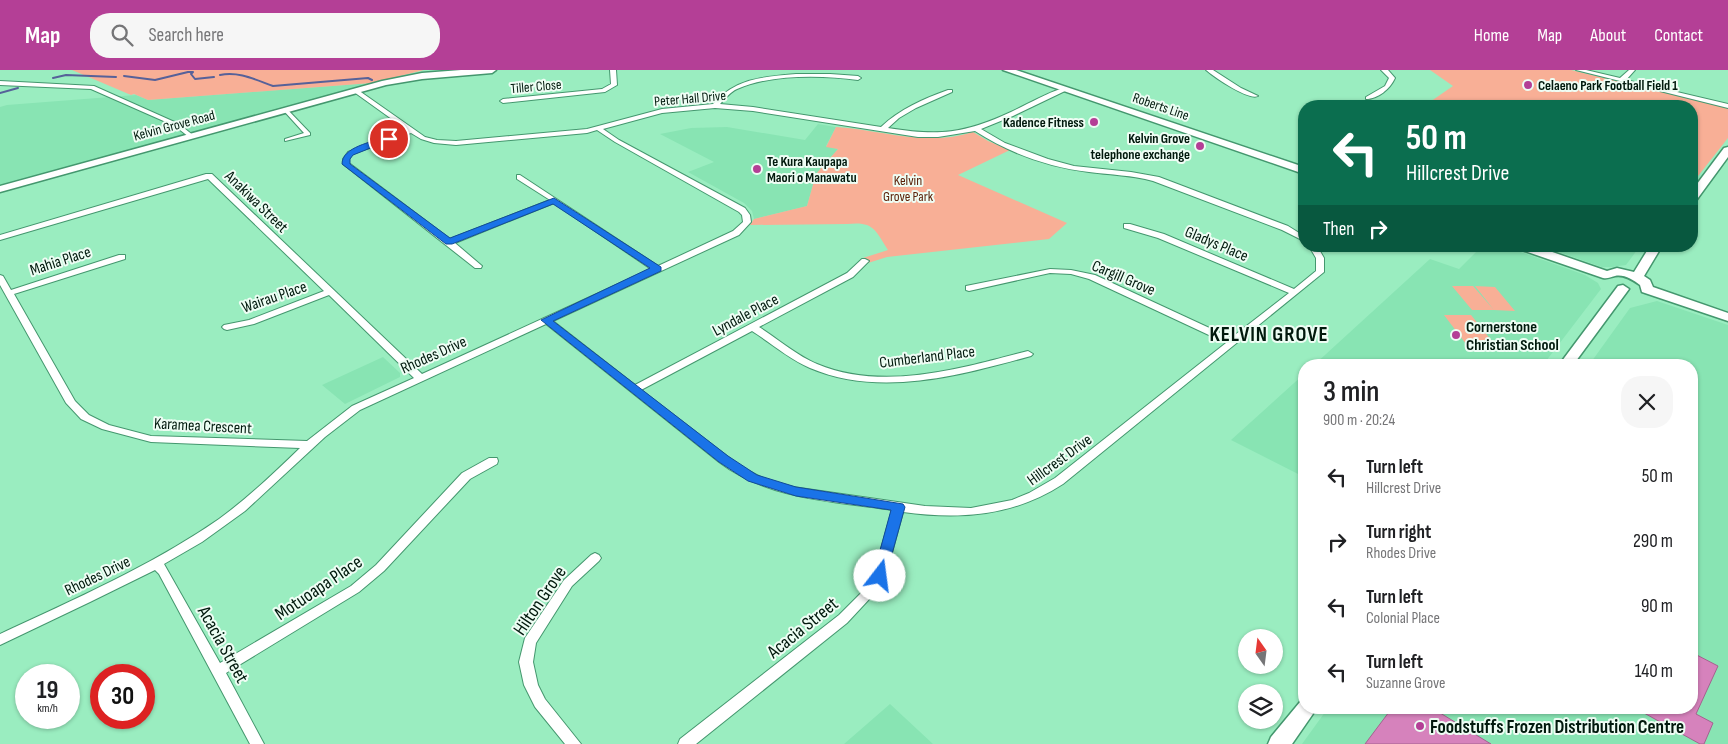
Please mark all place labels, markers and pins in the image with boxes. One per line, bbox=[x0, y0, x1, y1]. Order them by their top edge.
place label: Celaeno Park Football Field 1 bbox=[1538, 77, 1678, 94]
marker: Celaeno Park Football Field 1 bbox=[1522, 79, 1534, 91]
place label: Kadence Fitness bbox=[1003, 114, 1084, 131]
marker: Kadence Fitness bbox=[1088, 116, 1100, 128]
pin bbox=[368, 118, 410, 160]
place label: Kelvin Grove telephone exchange bbox=[1091, 130, 1190, 163]
marker: Kelvin Grove telephone exchange bbox=[1194, 140, 1206, 152]
place label: Te Kura Kaupapa Maori o Manawatu bbox=[767, 153, 857, 186]
marker: Te Kura Kaupapa Maori o Manawatu bbox=[751, 163, 763, 175]
place label: Cornerstone Christian School bbox=[1466, 318, 1559, 355]
marker: Cornerstone Christian School bbox=[1450, 329, 1462, 341]
place label: Foodstuffs Frozen Distribution Centre bbox=[1430, 716, 1684, 739]
marker: Foodstuffs Frozen Distribution Centre bbox=[1414, 720, 1426, 732]

